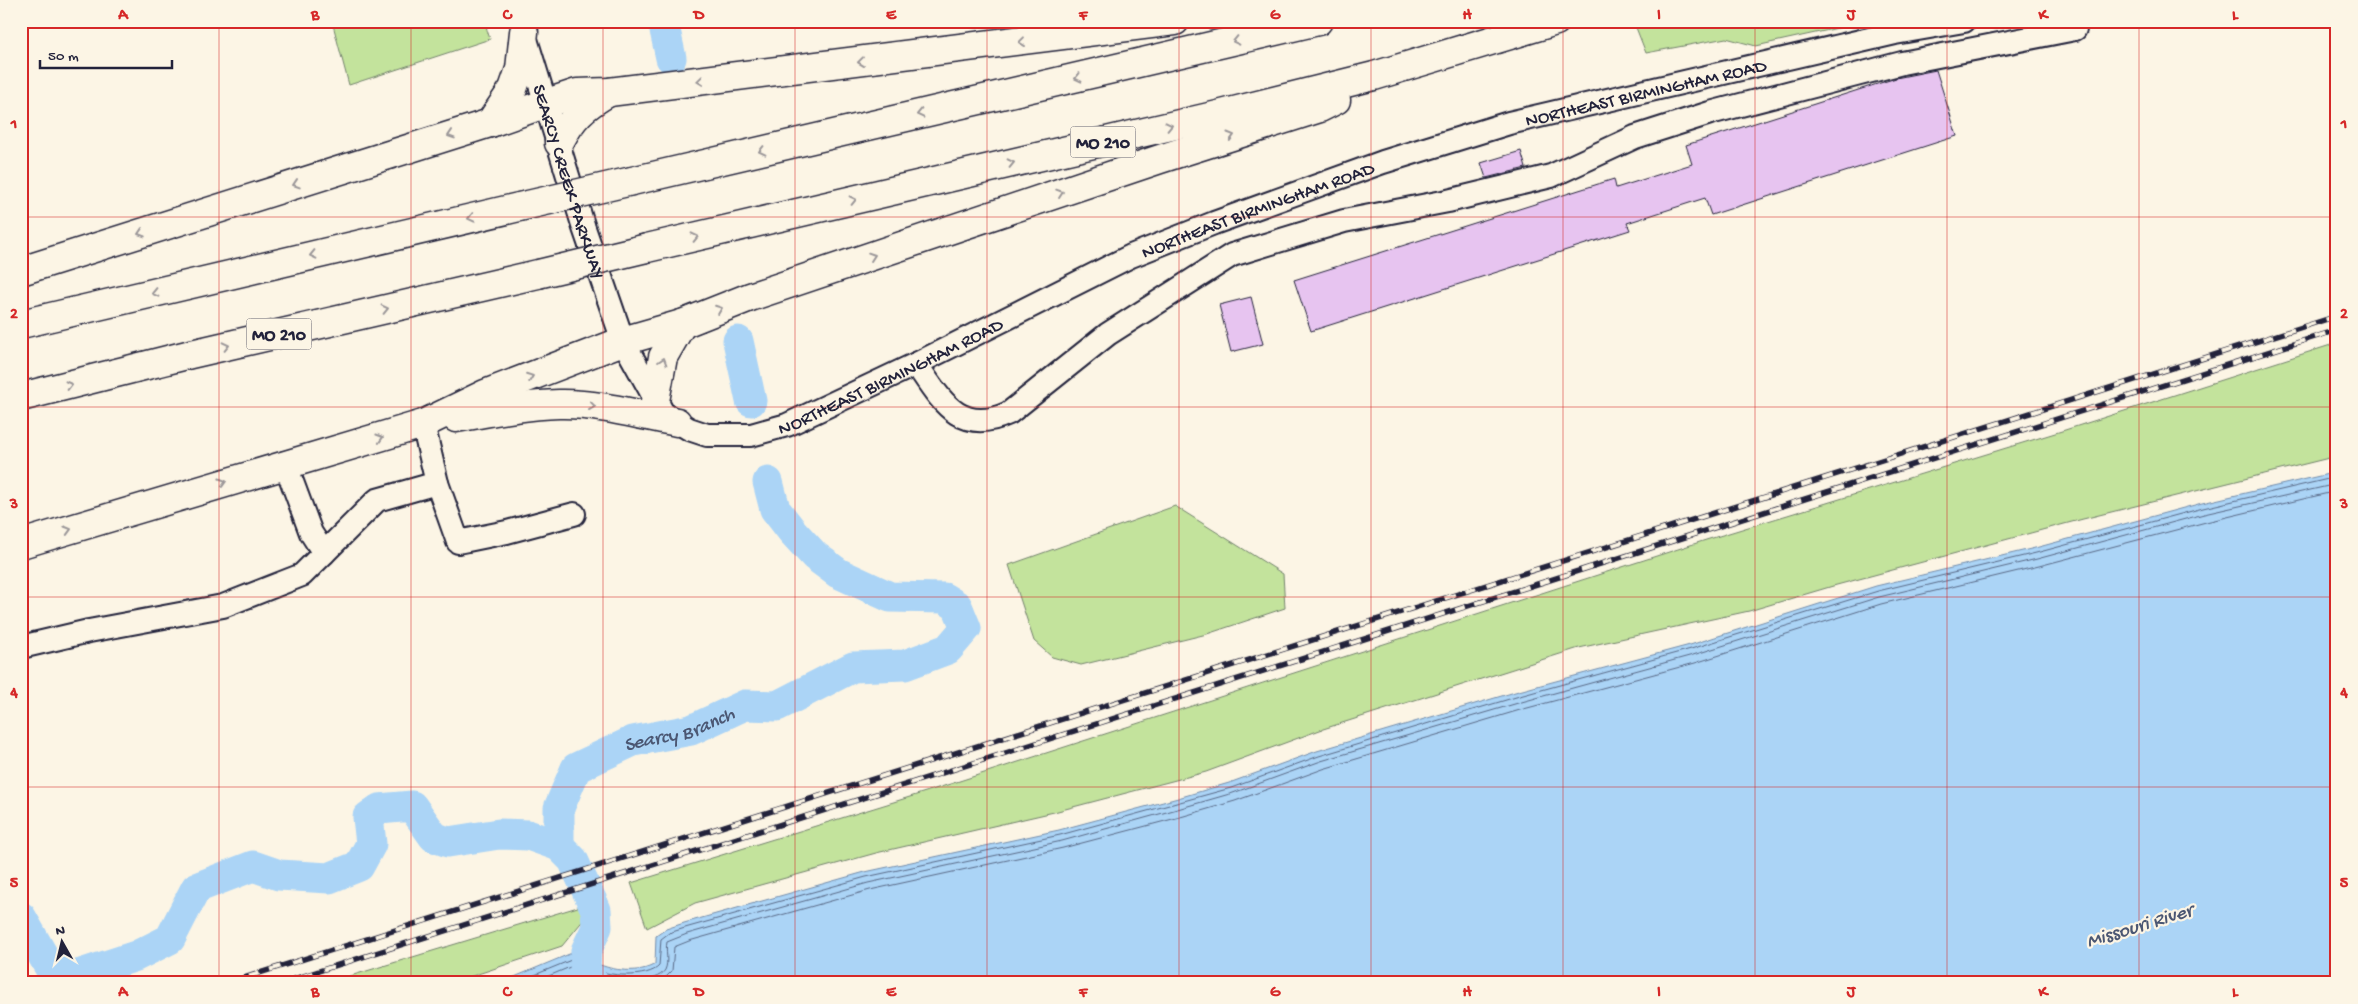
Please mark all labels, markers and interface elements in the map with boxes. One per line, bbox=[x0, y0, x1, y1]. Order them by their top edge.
text: A bbox=[117, 7, 129, 26]
text: B bbox=[310, 7, 320, 26]
text: C bbox=[502, 7, 513, 26]
text: D bbox=[692, 7, 705, 26]
text: E bbox=[886, 7, 897, 26]
text: F bbox=[1078, 7, 1089, 26]
text: G bbox=[1270, 7, 1281, 26]
text: H bbox=[1462, 7, 1472, 26]
text: I bbox=[1657, 7, 1661, 26]
text: J bbox=[1846, 7, 1857, 26]
text: K bbox=[2038, 7, 2050, 26]
text: L bbox=[2232, 7, 2239, 26]
one-way arrow bbox=[1232, 35, 1241, 46]
one-way arrow bbox=[1018, 36, 1026, 47]
scale bar bbox=[40, 38, 172, 70]
text: 50 m bbox=[48, 48, 79, 66]
street label: NORTHEAST BIRMINGHAM ROAD bbox=[1523, 55, 1770, 134]
one-way arrow bbox=[857, 56, 865, 67]
one-way arrow bbox=[1074, 72, 1083, 83]
one-way arrow bbox=[695, 75, 703, 86]
street label: SEARCY CREEK PARKWAY bbox=[526, 82, 609, 283]
one-way arrow bbox=[915, 108, 924, 119]
text: 1 bbox=[10, 116, 17, 135]
text: 1 bbox=[2340, 116, 2347, 135]
one-way arrow bbox=[1165, 121, 1174, 132]
road number: MO 210 bbox=[1070, 126, 1136, 158]
one-way arrow bbox=[447, 129, 455, 139]
one-way arrow bbox=[1226, 132, 1234, 142]
one-way arrow bbox=[757, 145, 766, 156]
one-way arrow bbox=[1007, 158, 1016, 169]
street label: NORTHEAST BIRMINGHAM ROAD bbox=[1139, 158, 1379, 266]
one-way arrow bbox=[292, 179, 301, 189]
one-way arrow bbox=[1055, 189, 1063, 199]
one-way arrow bbox=[848, 195, 857, 206]
one-way arrow bbox=[467, 212, 476, 223]
one-way arrow bbox=[137, 228, 146, 238]
one-way arrow bbox=[690, 232, 699, 243]
one-way arrow bbox=[308, 249, 317, 260]
one-way arrow bbox=[868, 251, 876, 261]
one-way arrow bbox=[150, 287, 159, 298]
one-way arrow bbox=[380, 304, 389, 315]
one-way arrow bbox=[714, 305, 723, 315]
text: 2 bbox=[10, 306, 18, 325]
text: 2 bbox=[2340, 306, 2348, 325]
street label: NORTHEAST BIRMINGHAM ROAD bbox=[776, 314, 1008, 442]
road number: MO 210 bbox=[246, 318, 312, 349]
one-way arrow bbox=[222, 341, 231, 352]
one-way arrow bbox=[658, 357, 668, 365]
one-way arrow bbox=[525, 373, 534, 383]
one-way arrow bbox=[64, 380, 73, 391]
one-way arrow bbox=[588, 400, 596, 411]
one-way arrow bbox=[375, 434, 383, 444]
one-way arrow bbox=[219, 478, 227, 488]
text: 3 bbox=[9, 496, 18, 515]
text: 3 bbox=[2339, 496, 2348, 515]
one-way arrow bbox=[63, 525, 72, 535]
text: 4 bbox=[9, 685, 18, 704]
text: 4 bbox=[2339, 685, 2348, 704]
water label: Searcy Branch bbox=[621, 703, 739, 759]
text: 5 bbox=[10, 875, 19, 894]
text: 5 bbox=[2340, 875, 2349, 894]
water label: Missouri River bbox=[2084, 899, 2200, 954]
north arrow bbox=[38, 916, 88, 966]
text: N bbox=[55, 923, 66, 941]
text: A bbox=[117, 984, 129, 1003]
text: B bbox=[310, 984, 320, 1003]
text: C bbox=[502, 984, 513, 1003]
text: D bbox=[692, 984, 705, 1003]
text: E bbox=[886, 984, 897, 1003]
text: F bbox=[1078, 984, 1089, 1003]
text: G bbox=[1270, 984, 1281, 1003]
text: H bbox=[1462, 984, 1472, 1003]
text: I bbox=[1657, 984, 1661, 1003]
text: J bbox=[1846, 984, 1857, 1003]
text: K bbox=[2038, 984, 2050, 1003]
text: L bbox=[2232, 984, 2239, 1003]

